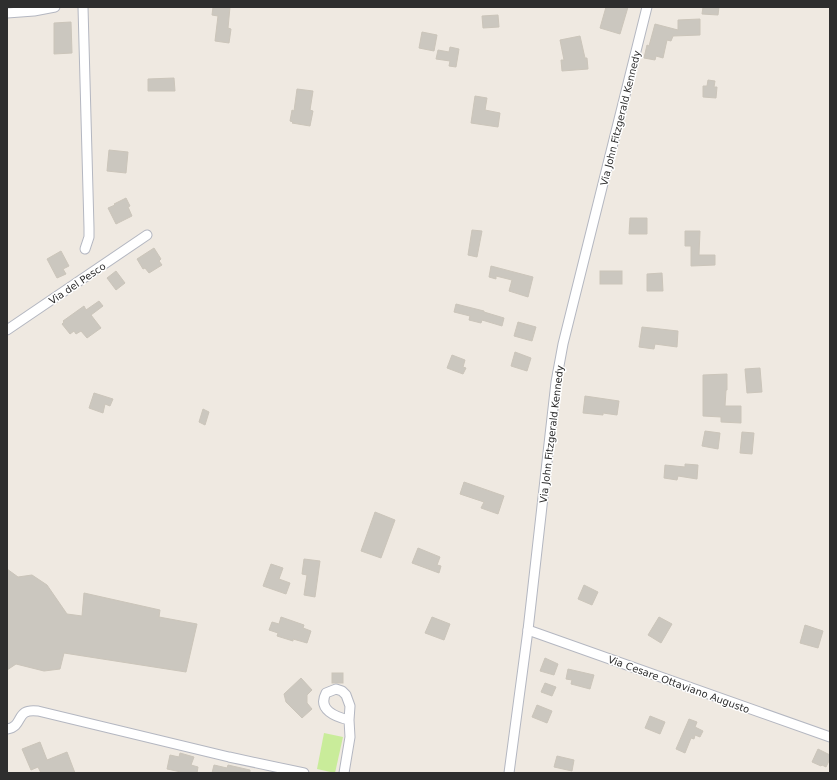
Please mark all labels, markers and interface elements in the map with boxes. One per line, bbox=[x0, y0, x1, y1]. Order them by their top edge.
street label: Via John Fitzgerald Kennedy bbox=[598, 49, 643, 187]
street label: Via del Pesco bbox=[47, 260, 108, 306]
street label: Via John Fitzgerald Kennedy bbox=[538, 364, 565, 504]
street label: Via Cesare Ottaviano Augusto bbox=[607, 654, 751, 715]

